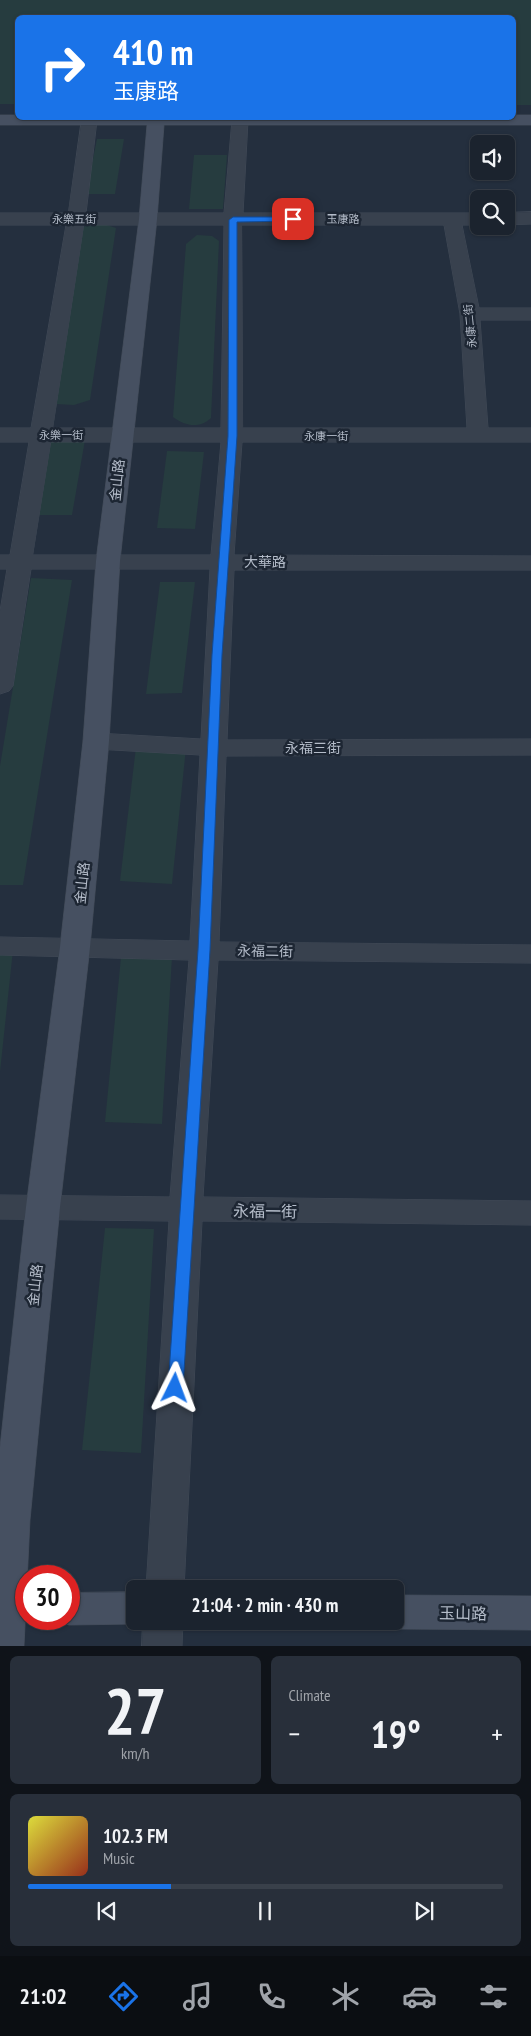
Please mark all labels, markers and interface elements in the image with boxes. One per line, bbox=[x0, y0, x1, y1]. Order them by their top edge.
text: 410 m bbox=[113, 29, 194, 75]
icon: right bbox=[30, 35, 95, 100]
text: 玉康路 bbox=[113, 77, 179, 105]
map controls bbox=[470, 135, 515, 235]
button: sound bbox=[470, 135, 515, 180]
button: search bbox=[470, 190, 515, 235]
pin bbox=[272, 198, 314, 240]
icon: arrive bbox=[279, 205, 307, 233]
street label: 永樂五街 bbox=[52, 212, 96, 226]
street label: 玉康路 bbox=[327, 212, 360, 226]
street label: 永康二街 bbox=[461, 303, 479, 349]
street label: 永樂一街 bbox=[39, 428, 83, 442]
street label: 永康一街 bbox=[304, 429, 348, 443]
street label: 金山路 bbox=[106, 458, 128, 502]
street label: 大華路 bbox=[244, 553, 286, 571]
street label: 永福三街 bbox=[285, 739, 341, 757]
street label: 金山路 bbox=[71, 861, 93, 905]
street label: 永福二街 bbox=[237, 942, 293, 960]
street label: 永福一街 bbox=[233, 1200, 297, 1222]
street label: 金山路 bbox=[24, 1263, 46, 1307]
position arrow bbox=[148, 1361, 200, 1413]
speed limit sign: 30 bbox=[15, 1565, 80, 1630]
text: 21:04 · 2 min · 430 m bbox=[192, 1593, 338, 1617]
street label: 玉山路 bbox=[439, 1603, 487, 1623]
text: 27 bbox=[104, 1668, 166, 1752]
text: Climate bbox=[289, 1685, 331, 1705]
text: 19° bbox=[371, 1709, 421, 1758]
text: − bbox=[289, 1715, 300, 1752]
text: + bbox=[491, 1715, 503, 1752]
text: km/h bbox=[121, 1743, 149, 1763]
text: 102.3 FM bbox=[103, 1824, 168, 1848]
text: Music bbox=[103, 1848, 135, 1868]
icon: previous bbox=[93, 1897, 121, 1925]
icon: pause bbox=[251, 1897, 279, 1925]
icon: next bbox=[410, 1897, 438, 1925]
icon: directions bbox=[106, 1979, 141, 2014]
icon: music bbox=[180, 1979, 215, 2014]
icon: phone bbox=[254, 1979, 289, 2014]
icon: climate bbox=[328, 1979, 363, 2014]
icon: car bbox=[402, 1979, 437, 2014]
icon: filters bbox=[476, 1979, 511, 2014]
text: 21:02 bbox=[20, 1982, 67, 2010]

